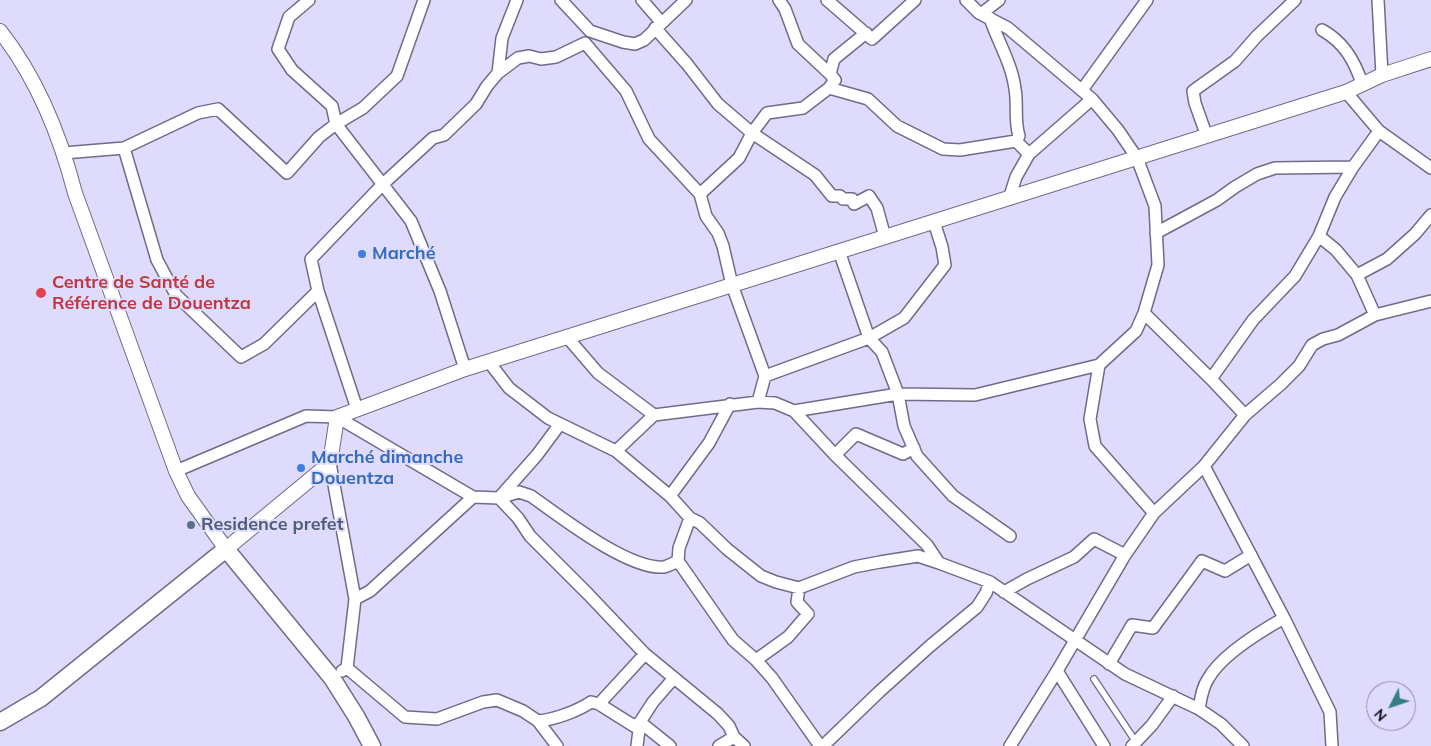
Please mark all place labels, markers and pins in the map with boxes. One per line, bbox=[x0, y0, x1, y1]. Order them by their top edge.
place label: Marché bbox=[372, 243, 436, 265]
marker: Marché bbox=[356, 248, 368, 260]
place label: Centre de Santé de Référence de Douentza bbox=[52, 272, 251, 314]
marker: Centre de Santé de Référence de Douentza bbox=[34, 286, 48, 300]
place label: Marché dimanche Douentza bbox=[311, 447, 463, 489]
marker: Marché dimanche Douentza bbox=[295, 462, 307, 474]
place label: Residence prefet bbox=[201, 514, 344, 536]
marker: Residence prefet bbox=[185, 519, 197, 531]

